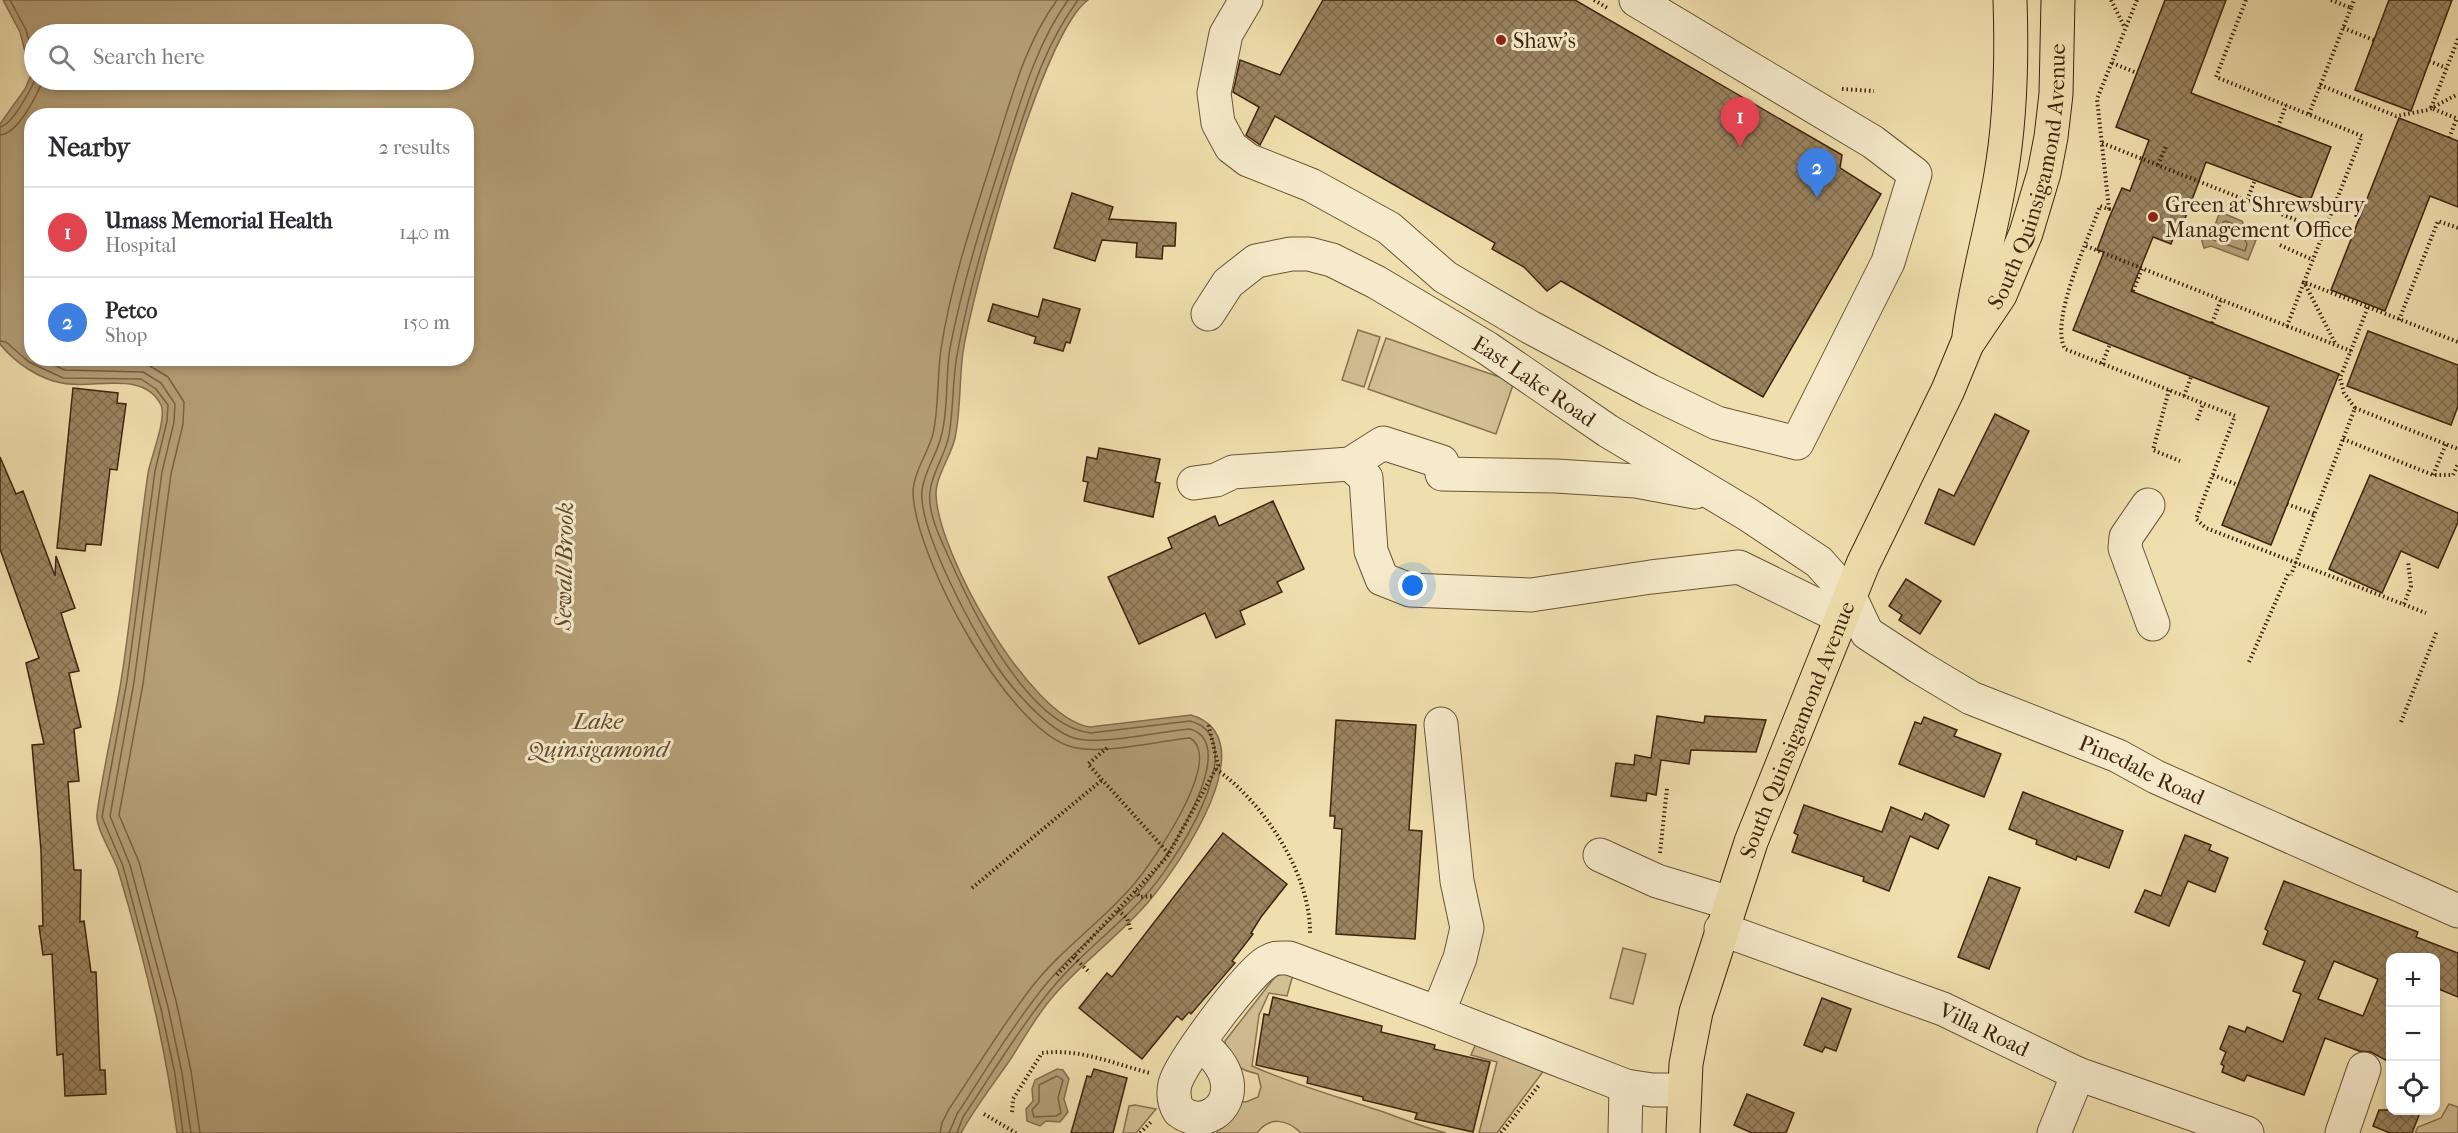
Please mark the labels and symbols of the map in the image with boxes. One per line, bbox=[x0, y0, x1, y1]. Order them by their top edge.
place label: Shaw's bbox=[1513, 28, 1576, 54]
marker: Shaw's bbox=[1494, 33, 1508, 47]
street label: South Quinsigamond Avenue bbox=[1982, 43, 2071, 315]
pin: 1 bbox=[1720, 98, 1760, 147]
pin: 2 bbox=[1798, 148, 1836, 198]
place label: Green at Shrewsbury Management Office bbox=[2165, 192, 2366, 243]
marker: Green at Shrewsbury Management Office bbox=[2146, 210, 2160, 224]
street label: East Lake Road bbox=[1468, 331, 1601, 433]
water label: Sewall Brook bbox=[549, 502, 579, 631]
your location bbox=[1398, 571, 1427, 600]
street label: South Quinsigamond Avenue bbox=[1735, 598, 1861, 861]
water label: Lake Quinsigamond bbox=[527, 707, 671, 763]
street label: Pinedale Road bbox=[2075, 730, 2209, 811]
street label: Villa Road bbox=[1934, 997, 2034, 1063]

